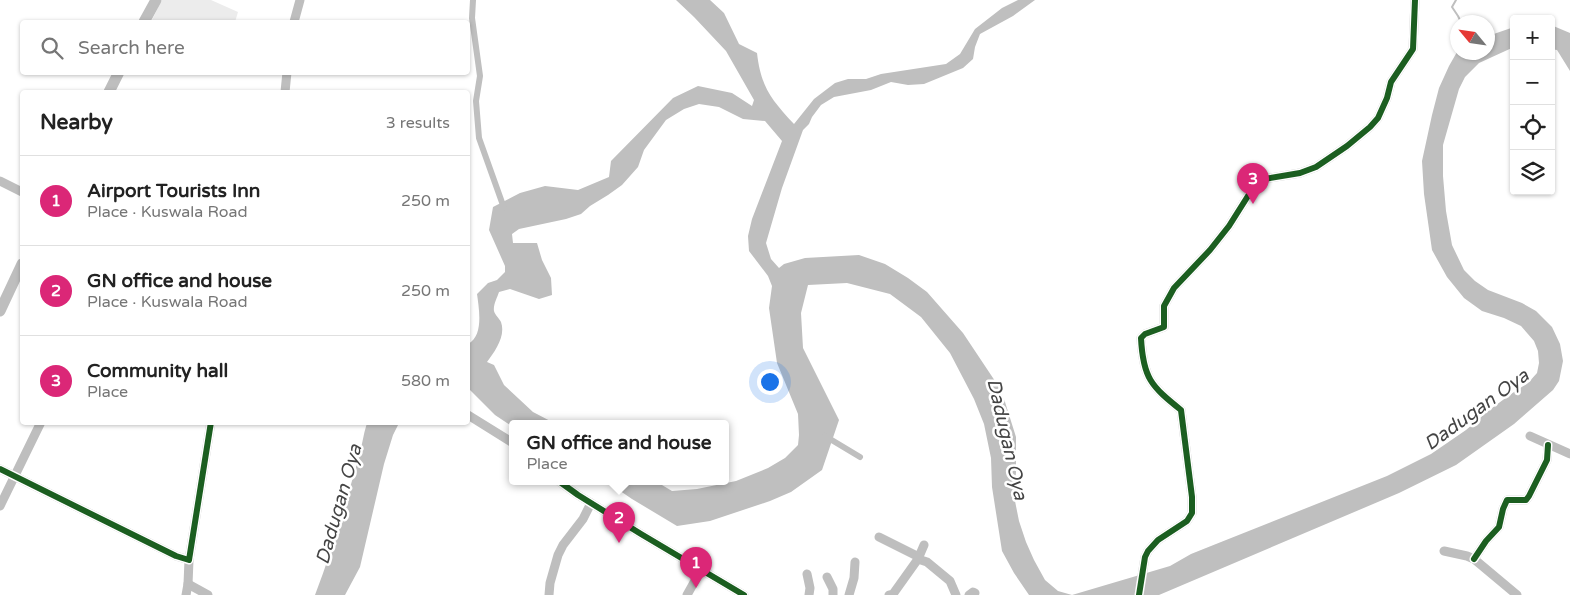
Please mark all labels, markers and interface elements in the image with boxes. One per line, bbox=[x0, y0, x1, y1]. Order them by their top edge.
north arrow bbox=[1450, 15, 1495, 60]
map controls bbox=[1510, 15, 1555, 195]
button: + bbox=[1510, 15, 1555, 60]
search box bbox=[20, 20, 470, 75]
icon: search bbox=[38, 34, 66, 62]
text: Search here bbox=[78, 37, 185, 59]
button: − bbox=[1510, 60, 1555, 105]
button: locate bbox=[1510, 105, 1555, 150]
text: Nearby bbox=[40, 110, 113, 135]
text: 3 results bbox=[386, 113, 450, 133]
button: layers bbox=[1510, 150, 1555, 195]
pin: 3 bbox=[1237, 163, 1269, 204]
text: Airport Tourists Inn bbox=[87, 180, 260, 202]
text: 1 bbox=[51, 191, 61, 211]
text: 250 m bbox=[401, 191, 450, 211]
text: Place · Kuswala Road bbox=[87, 202, 248, 222]
text: GN office and house bbox=[87, 270, 272, 292]
text: 2 bbox=[51, 281, 61, 301]
text: 250 m bbox=[401, 281, 450, 301]
text: Place · Kuswala Road bbox=[87, 292, 248, 312]
text: Community hall bbox=[87, 360, 228, 382]
water label: Dadugan Oya bbox=[1420, 364, 1534, 455]
your location bbox=[757, 369, 783, 395]
text: 3 bbox=[51, 371, 61, 391]
text: 580 m bbox=[401, 371, 450, 391]
water label: Dadugan Oya bbox=[982, 376, 1032, 503]
text: Place bbox=[87, 382, 128, 402]
popup bbox=[509, 420, 729, 485]
text: GN office and house bbox=[526, 432, 712, 454]
water label: Dadugan Oya bbox=[311, 441, 367, 567]
text: Place bbox=[526, 454, 568, 474]
pin: 2 bbox=[603, 502, 635, 543]
pin: 1 bbox=[680, 547, 712, 588]

